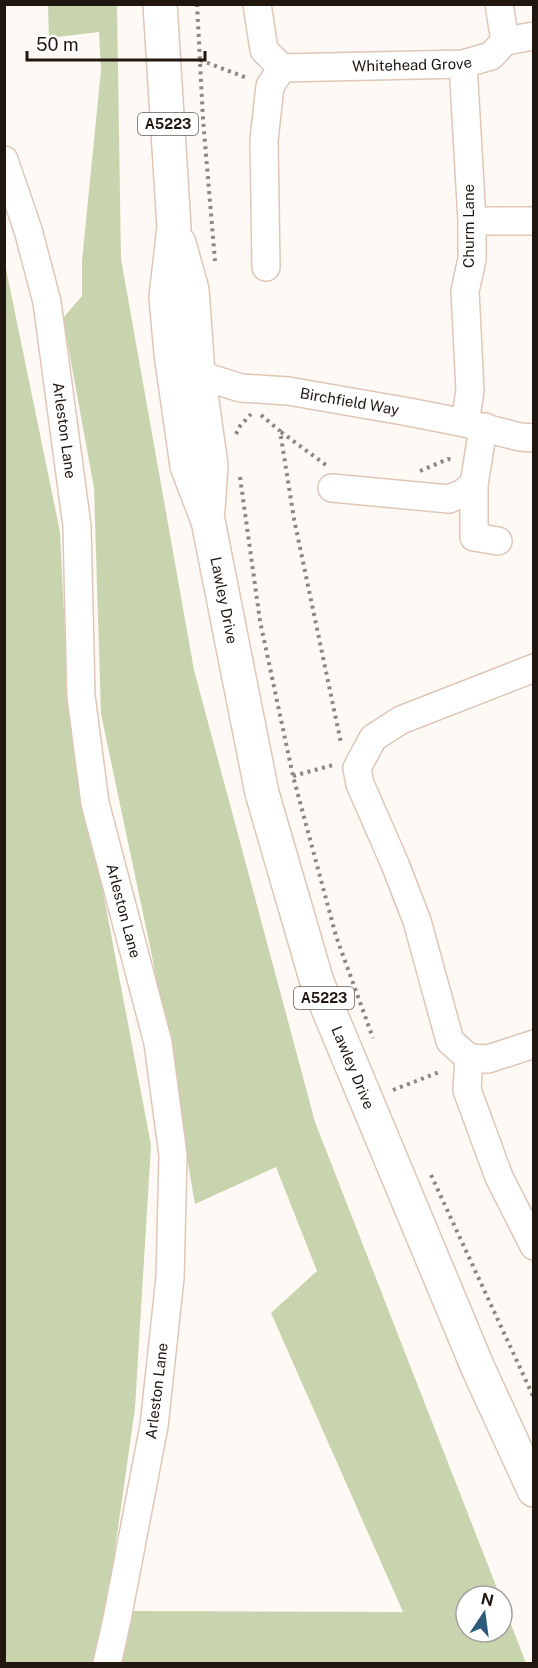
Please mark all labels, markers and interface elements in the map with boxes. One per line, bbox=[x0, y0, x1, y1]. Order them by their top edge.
scale bar bbox=[27, 24, 206, 62]
text: 50 m bbox=[36, 34, 79, 55]
street label: Whitehead Grove bbox=[352, 53, 474, 74]
road number: A5223 bbox=[138, 113, 198, 135]
street label: Churm Lane bbox=[460, 184, 477, 268]
street label: Arleston Lane bbox=[50, 381, 80, 479]
street label: Birchfield Way bbox=[299, 384, 401, 418]
street label: Lawley Drive bbox=[207, 555, 241, 645]
street label: Arleston Lane bbox=[103, 862, 144, 960]
road number: A5223 bbox=[294, 987, 354, 1009]
street label: Lawley Drive bbox=[328, 1023, 378, 1111]
street label: Arleston Lane bbox=[142, 1342, 171, 1440]
north arrow bbox=[454, 1584, 514, 1644]
text: N bbox=[479, 1589, 495, 1611]

